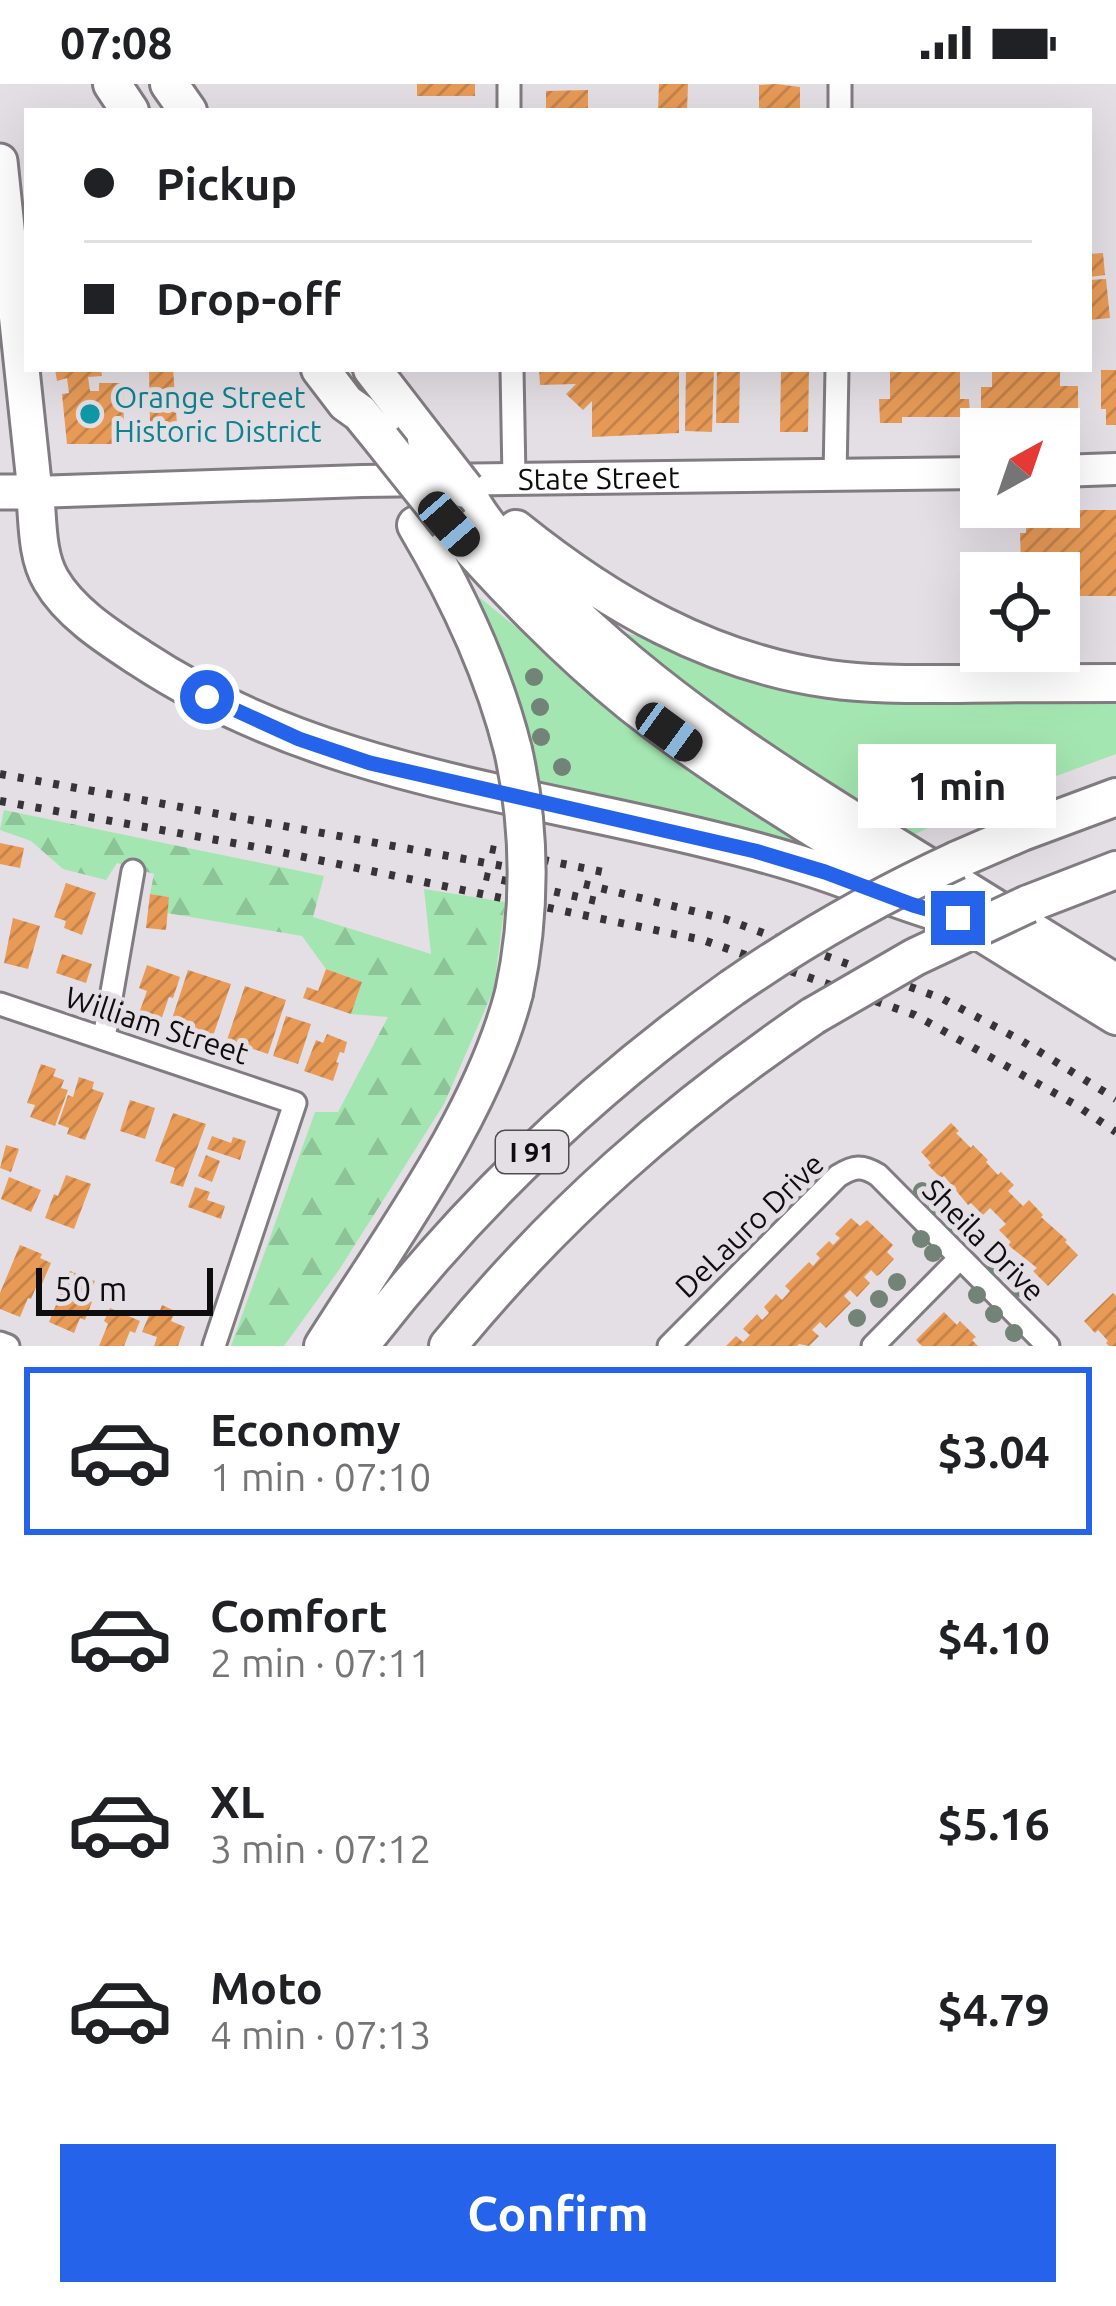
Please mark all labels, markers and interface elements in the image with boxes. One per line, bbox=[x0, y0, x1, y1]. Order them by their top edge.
text: 07:08 bbox=[60, 17, 173, 68]
text: Pickup bbox=[156, 158, 297, 209]
text: Drop-off bbox=[156, 273, 341, 324]
place label: Orange Street Historic District bbox=[114, 380, 322, 448]
marker: Orange Street Historic District bbox=[77, 401, 103, 427]
north arrow bbox=[960, 408, 1080, 528]
map controls bbox=[960, 408, 1080, 672]
street label: State Street bbox=[518, 460, 680, 496]
car bbox=[412, 485, 486, 563]
button: locate bbox=[960, 552, 1080, 672]
route start bbox=[180, 670, 234, 724]
car bbox=[629, 696, 709, 768]
callout: 1 min bbox=[859, 744, 1057, 828]
text: 1 min bbox=[908, 764, 1006, 807]
route end bbox=[931, 891, 985, 945]
street label: William Street bbox=[61, 979, 253, 1071]
road number: I 91 bbox=[496, 1131, 568, 1173]
street label: DeLauro Drive bbox=[668, 1146, 830, 1304]
street label: Sheila Drive bbox=[916, 1172, 1052, 1308]
scale bar bbox=[36, 1262, 213, 1315]
text: 50 m bbox=[54, 1270, 127, 1307]
icon: car bbox=[66, 1397, 174, 1505]
text: Economy bbox=[210, 1404, 401, 1455]
text: $3.04 bbox=[937, 1426, 1050, 1477]
text: 1 min · 07:10 bbox=[210, 1455, 431, 1498]
icon: car bbox=[66, 1583, 174, 1691]
text: Comfort bbox=[210, 1590, 387, 1641]
text: $4.10 bbox=[937, 1612, 1050, 1663]
text: 2 min · 07:11 bbox=[210, 1641, 431, 1684]
icon: car bbox=[66, 1769, 174, 1877]
text: XL bbox=[210, 1776, 264, 1827]
text: $5.16 bbox=[937, 1798, 1050, 1849]
text: 3 min · 07:12 bbox=[210, 1827, 431, 1870]
icon: car bbox=[66, 1955, 174, 2063]
text: Moto bbox=[210, 1962, 323, 2013]
text: $4.79 bbox=[937, 1984, 1050, 2035]
text: 4 min · 07:13 bbox=[210, 2013, 431, 2056]
button: Confirm bbox=[60, 2144, 1056, 2282]

